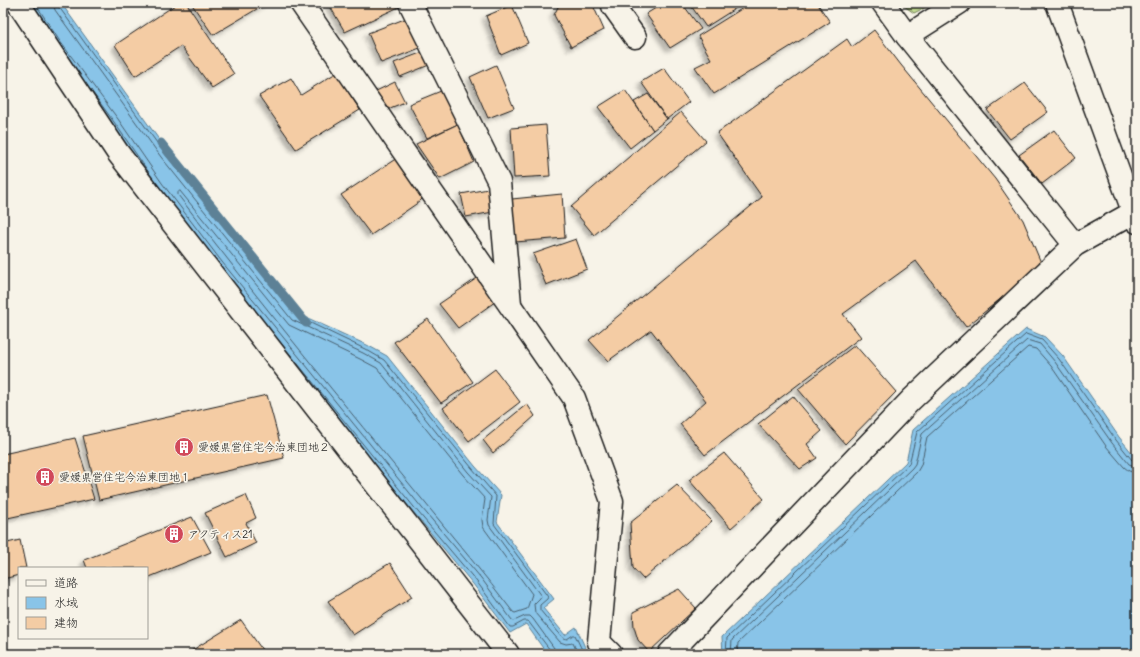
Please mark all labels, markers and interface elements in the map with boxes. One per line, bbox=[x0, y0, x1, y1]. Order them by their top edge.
building icon: 愛媛県営住宅今治東団地２ bbox=[173, 436, 195, 458]
place label: 愛媛県営住宅今治東団地２ bbox=[198, 440, 330, 454]
building icon: 愛媛県営住宅今治東団地１ bbox=[34, 466, 56, 488]
place label: 愛媛県営住宅今治東団地１ bbox=[59, 470, 191, 484]
building icon: アクティス21 bbox=[163, 523, 185, 545]
place label: アクティス21 bbox=[188, 527, 253, 541]
legend bbox=[18, 567, 148, 639]
text: 道路 bbox=[54, 575, 78, 590]
text: 水域 bbox=[54, 595, 78, 610]
text: 建物 bbox=[54, 615, 78, 630]

